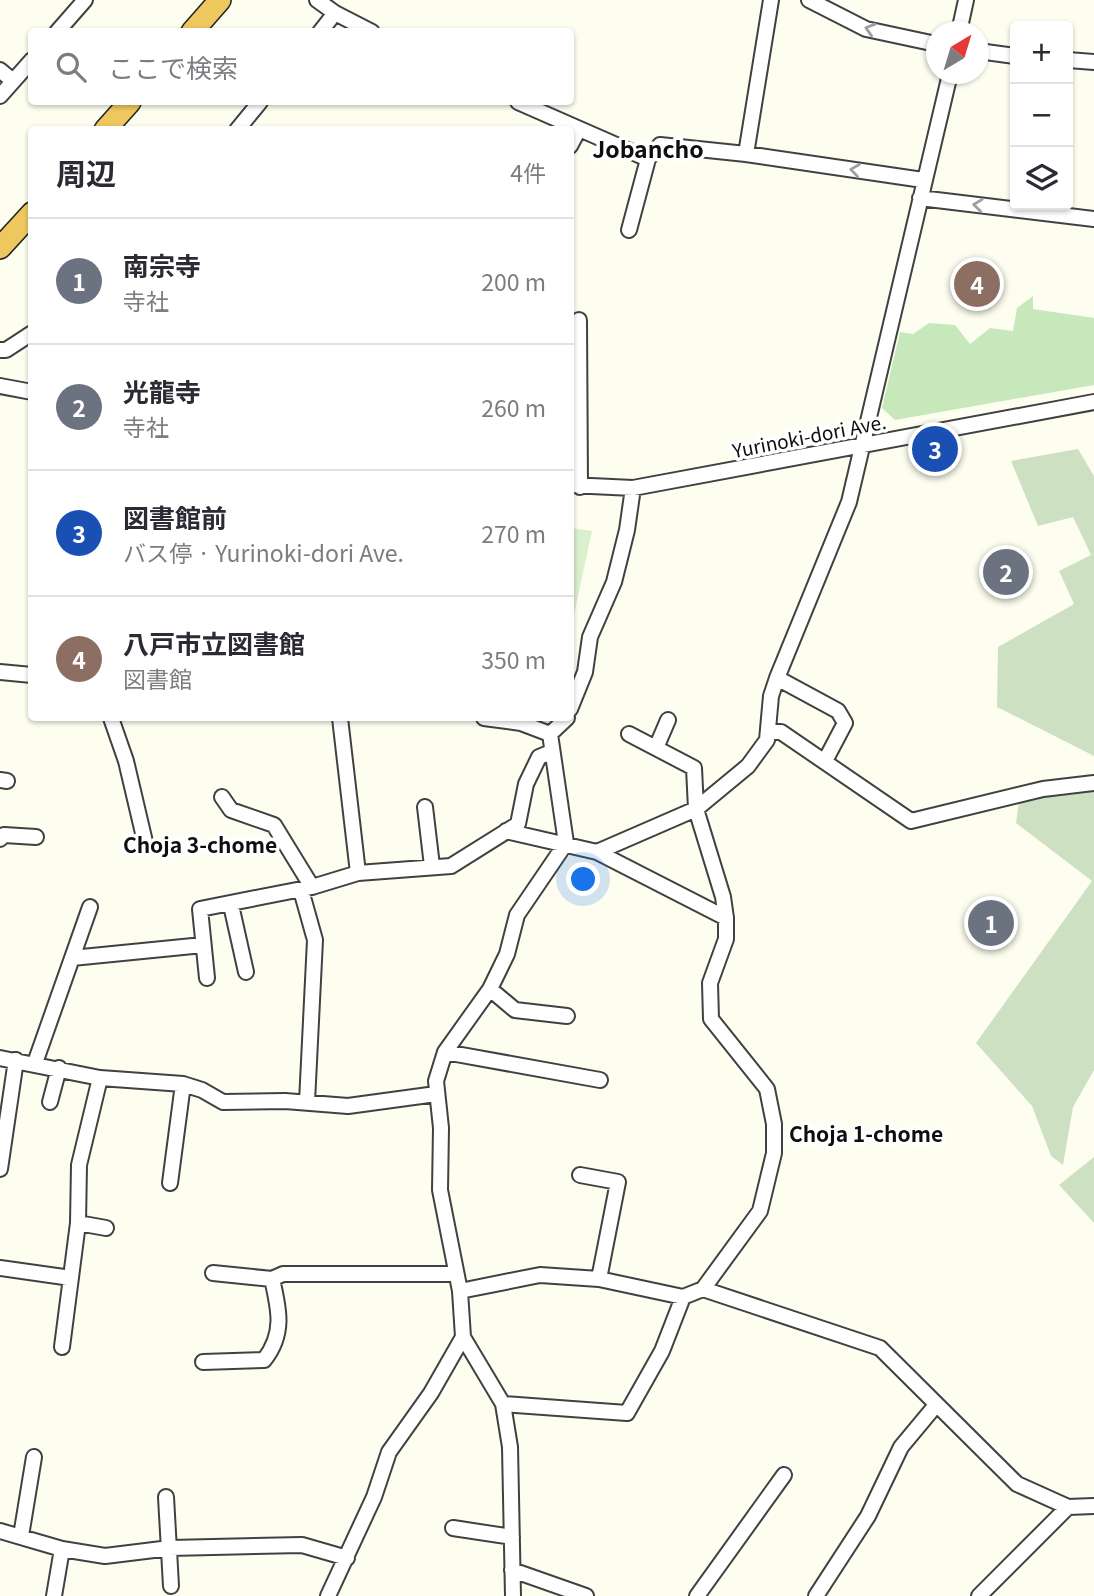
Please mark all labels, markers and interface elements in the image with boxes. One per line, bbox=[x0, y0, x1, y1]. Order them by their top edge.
north arrow bbox=[926, 21, 989, 84]
map controls bbox=[1010, 21, 1073, 210]
button: + bbox=[1010, 21, 1073, 84]
one-way arrow bbox=[865, 23, 877, 38]
search box bbox=[28, 28, 574, 105]
icon: search bbox=[52, 48, 90, 86]
text: ここで検索 bbox=[108, 48, 238, 85]
button: − bbox=[1010, 84, 1073, 147]
district label: Jobancho bbox=[592, 131, 704, 165]
button: layers bbox=[1010, 147, 1073, 210]
text: 周辺 bbox=[56, 150, 116, 194]
text: 4件 bbox=[510, 155, 546, 189]
one-way arrow bbox=[850, 162, 861, 177]
one-way arrow bbox=[972, 198, 983, 213]
text: 南宗寺 bbox=[123, 246, 201, 283]
pin: 4 bbox=[954, 258, 1000, 310]
text: 1 bbox=[72, 264, 86, 298]
text: 200 m bbox=[481, 264, 546, 298]
text: 寺社 bbox=[123, 283, 169, 317]
text: 光龍寺 bbox=[123, 372, 201, 409]
text: 2 bbox=[72, 390, 86, 424]
text: 260 m bbox=[481, 390, 546, 424]
street label: Yurinoki-dori Ave. bbox=[729, 407, 888, 463]
text: 寺社 bbox=[123, 409, 169, 443]
pin: 3 bbox=[912, 423, 958, 475]
text: 図書館前 bbox=[123, 498, 227, 535]
text: 3 bbox=[72, 516, 86, 550]
text: 270 m bbox=[481, 516, 546, 550]
text: バス停 · Yurinoki-dori Ave. bbox=[123, 535, 404, 569]
pin: 2 bbox=[983, 546, 1029, 598]
text: 八戸市立図書館 bbox=[123, 624, 305, 661]
text: 4 bbox=[72, 642, 86, 676]
text: 350 m bbox=[481, 642, 546, 676]
text: 図書館 bbox=[123, 661, 192, 695]
district label: Choja 3-chome bbox=[123, 829, 277, 859]
your location bbox=[566, 862, 600, 896]
pin: 1 bbox=[968, 897, 1014, 949]
district label: Choja 1-chome bbox=[789, 1118, 943, 1148]

